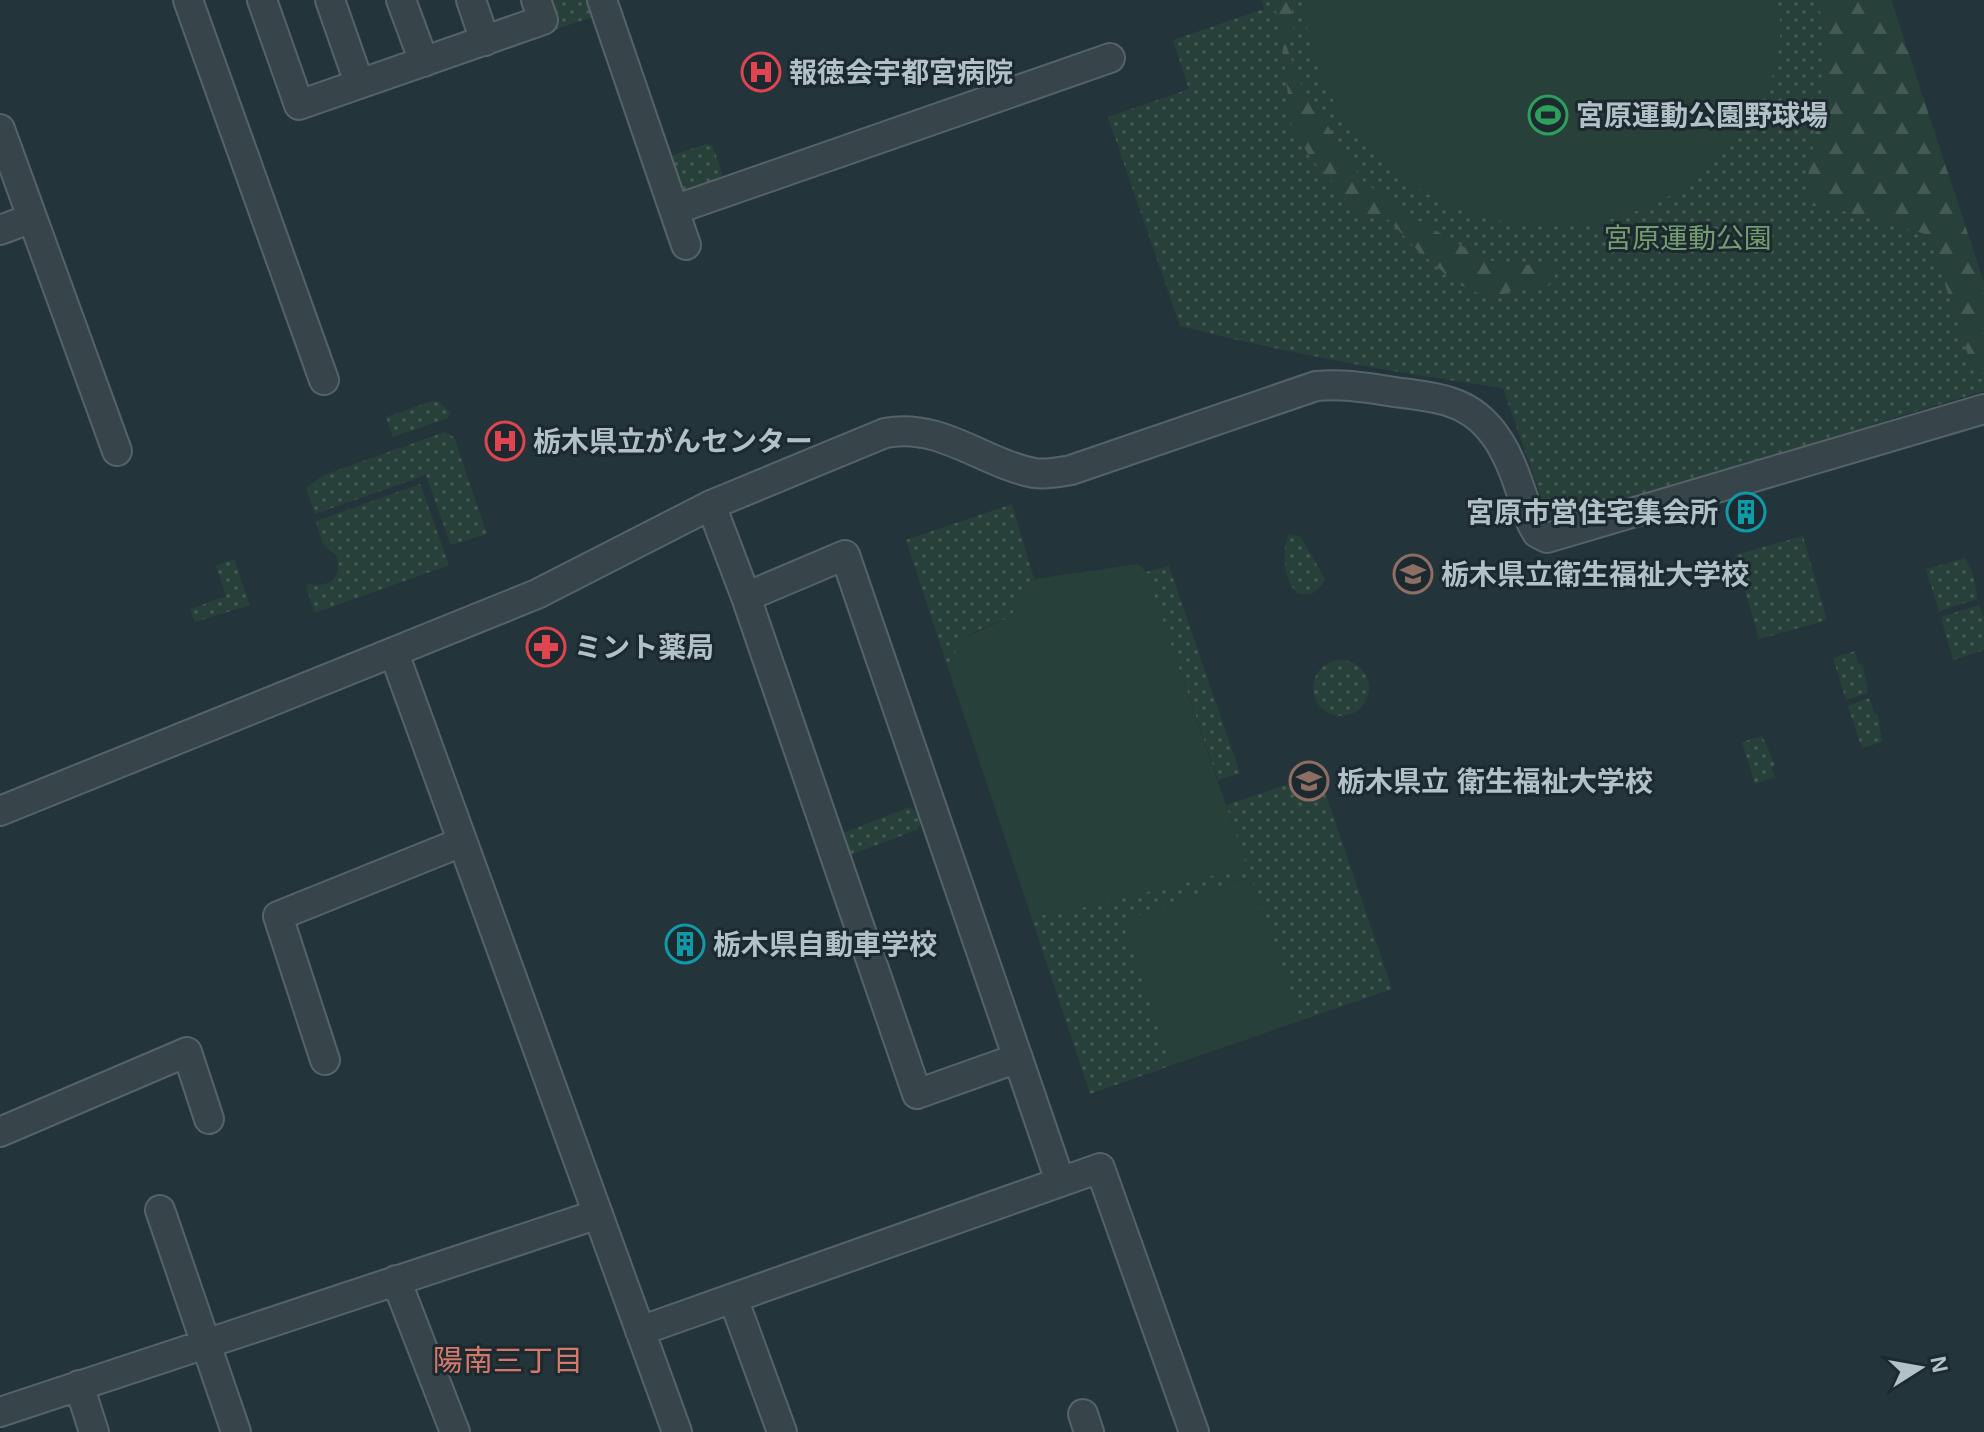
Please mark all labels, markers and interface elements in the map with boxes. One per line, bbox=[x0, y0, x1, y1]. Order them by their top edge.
hospital icon: 報徳会宇都宮病院 bbox=[740, 51, 782, 93]
place label: 報徳会宇都宮病院 bbox=[789, 57, 1013, 88]
sports icon: 宮原運動公園野球場 bbox=[1527, 94, 1569, 136]
place label: 宮原運動公園野球場 bbox=[1576, 100, 1828, 131]
park label: 宮原運動公園 bbox=[1604, 223, 1772, 254]
hospital icon: 栃木県立がんセンター bbox=[484, 420, 526, 462]
place label: 栃木県立がんセンター bbox=[533, 426, 813, 457]
building icon: 宮原市営住宅集会所 bbox=[1725, 491, 1767, 533]
place label: 宮原市営住宅集会所 bbox=[1466, 497, 1718, 528]
school or university icon: 栃木県立衛生福祉大学校 bbox=[1392, 553, 1434, 595]
place label: 栃木県立衛生福祉大学校 bbox=[1441, 559, 1749, 590]
pharmacy icon: ミント薬局 bbox=[525, 626, 567, 668]
place label: ミント薬局 bbox=[574, 632, 714, 663]
school or university icon: 栃木県立 衛生福祉大学校 bbox=[1288, 760, 1330, 802]
place label: 栃木県立 衛生福祉大学校 bbox=[1337, 766, 1653, 797]
building icon: 栃木県自動車学校 bbox=[664, 923, 706, 965]
place label: 栃木県自動車学校 bbox=[713, 929, 937, 960]
north arrow bbox=[1880, 1328, 1960, 1408]
district label: 陽南三丁目 bbox=[433, 1344, 583, 1377]
text: N bbox=[1925, 1354, 1953, 1374]

